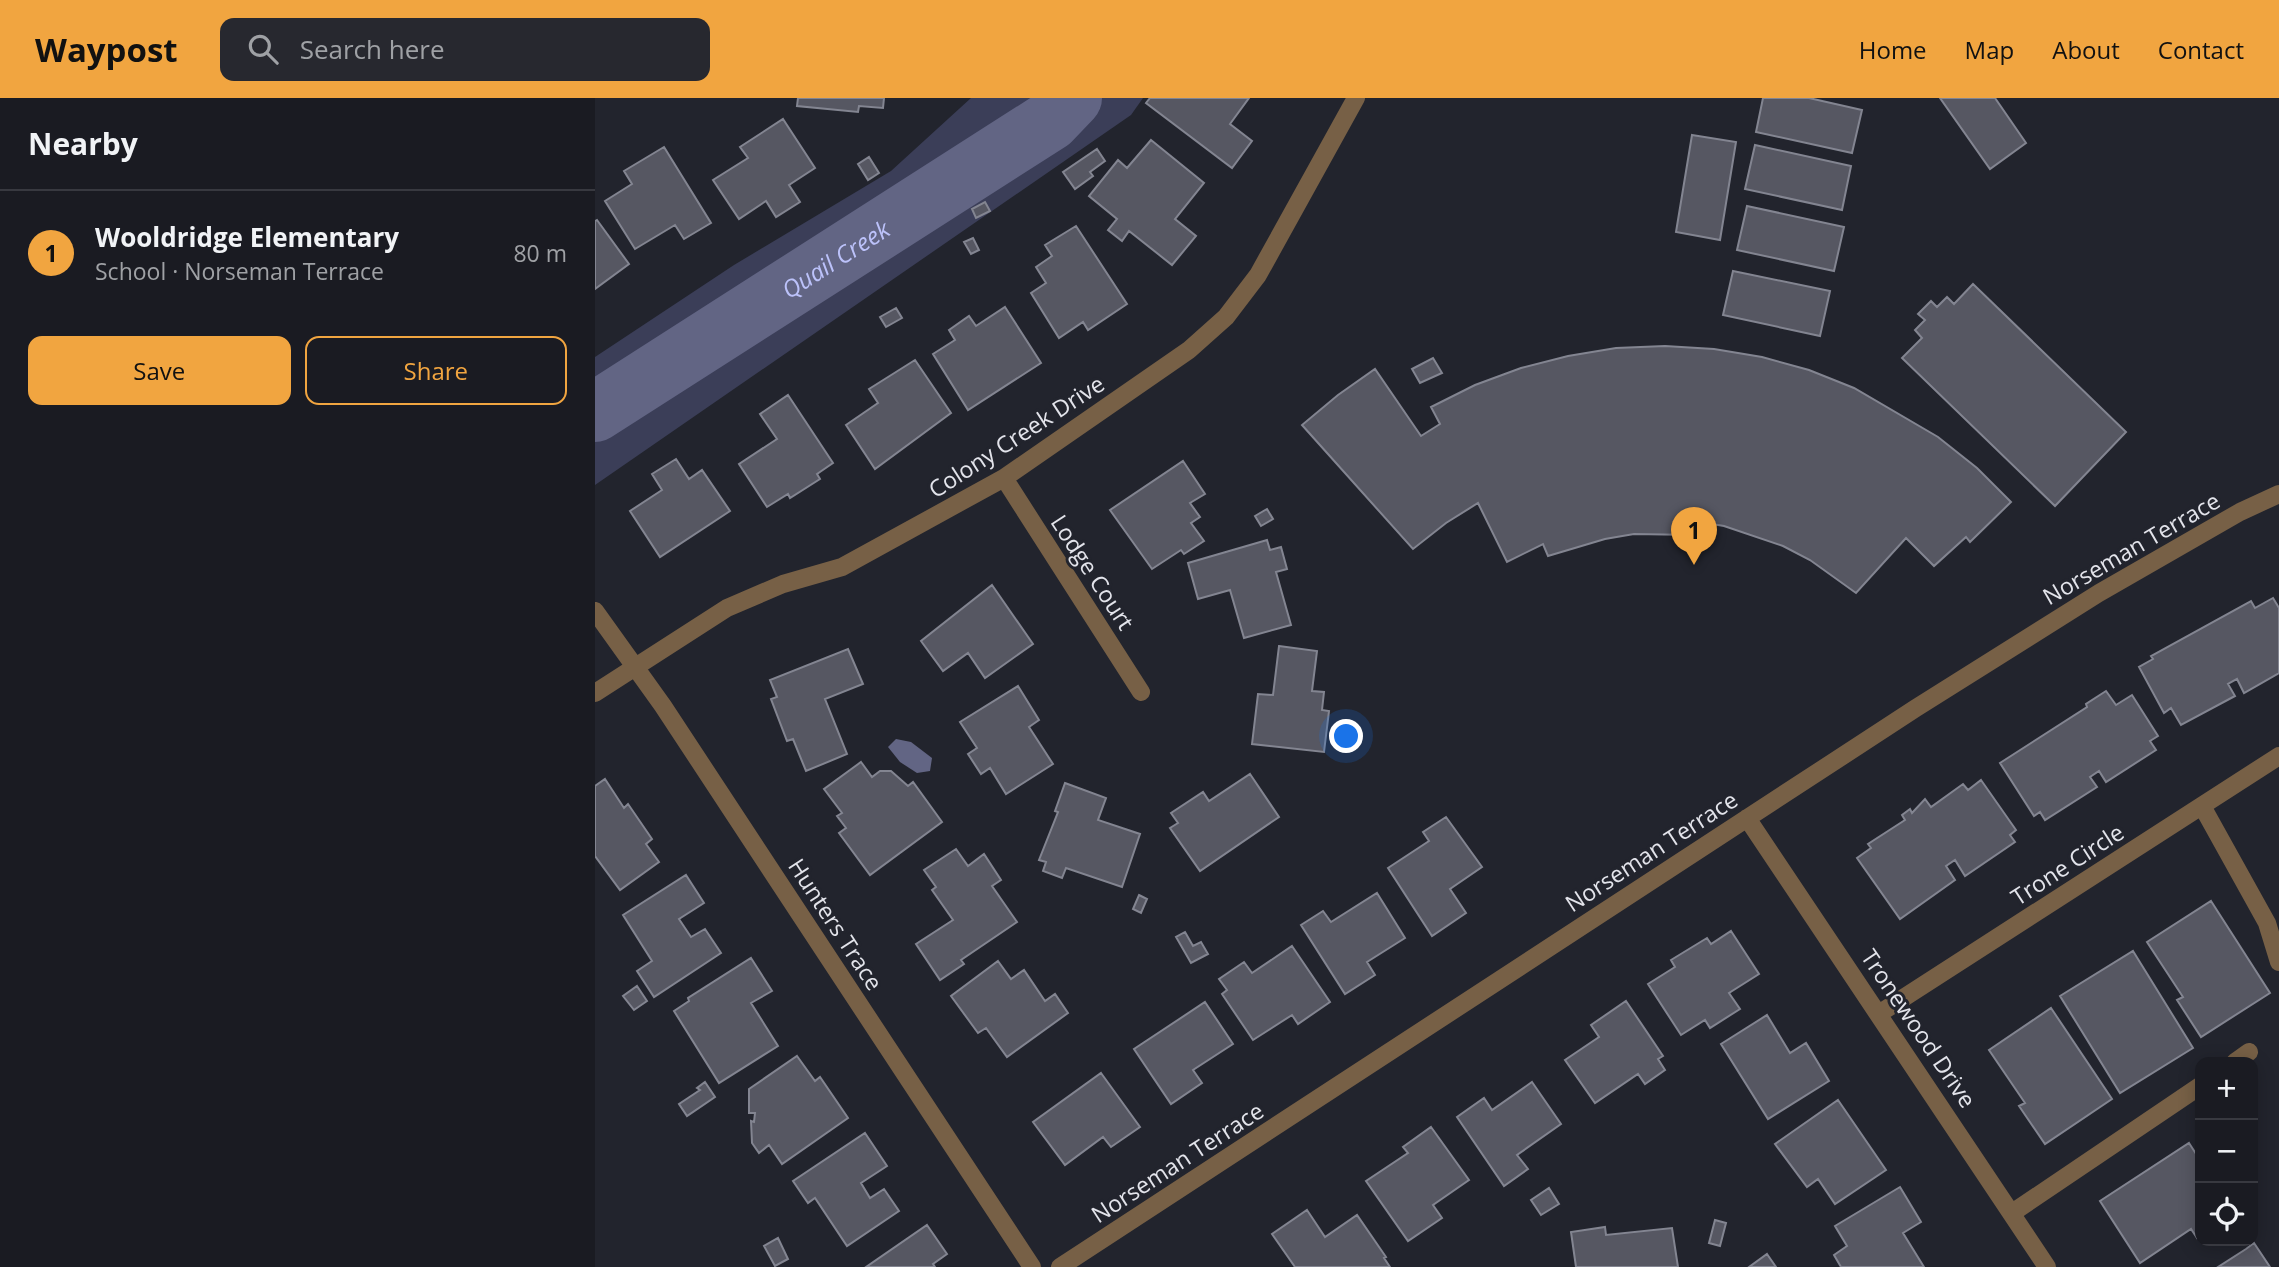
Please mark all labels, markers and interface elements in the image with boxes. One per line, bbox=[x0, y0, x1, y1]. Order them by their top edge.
search box bbox=[220, 18, 710, 81]
text: Waypost bbox=[35, 27, 178, 72]
icon: search bbox=[244, 30, 282, 68]
text: Search here bbox=[300, 31, 445, 67]
text: Home bbox=[1859, 33, 1927, 66]
text: Map bbox=[1965, 33, 2014, 66]
text: About bbox=[2052, 33, 2120, 66]
text: Contact bbox=[2158, 33, 2244, 66]
text: Nearby bbox=[28, 123, 138, 164]
water label: Quail Creek bbox=[775, 211, 897, 305]
text: Wooldridge Elementary bbox=[95, 219, 399, 255]
text: 1 bbox=[44, 237, 58, 269]
text: 80 m bbox=[513, 237, 567, 269]
text: School · Norseman Terrace bbox=[95, 255, 384, 287]
button: Save bbox=[28, 336, 291, 405]
button: Share bbox=[305, 336, 567, 405]
street label: Colony Creek Drive bbox=[922, 367, 1110, 505]
street label: Norseman Terrace bbox=[2037, 484, 2225, 612]
pin: 1 bbox=[1671, 507, 1717, 565]
street label: Lodge Court bbox=[1044, 508, 1142, 636]
your location bbox=[1329, 719, 1363, 753]
street label: Norseman Terrace bbox=[1559, 783, 1743, 919]
street label: Trone Circle bbox=[2004, 816, 2130, 912]
street label: Hunters Trace bbox=[781, 852, 891, 996]
street label: Tronewood Drive bbox=[1854, 942, 1984, 1114]
map controls bbox=[2195, 1057, 2258, 1246]
button: + bbox=[2195, 1057, 2258, 1120]
street label: Norseman Terrace bbox=[1085, 1094, 1269, 1230]
button: − bbox=[2195, 1120, 2258, 1183]
button: locate bbox=[2195, 1183, 2258, 1246]

